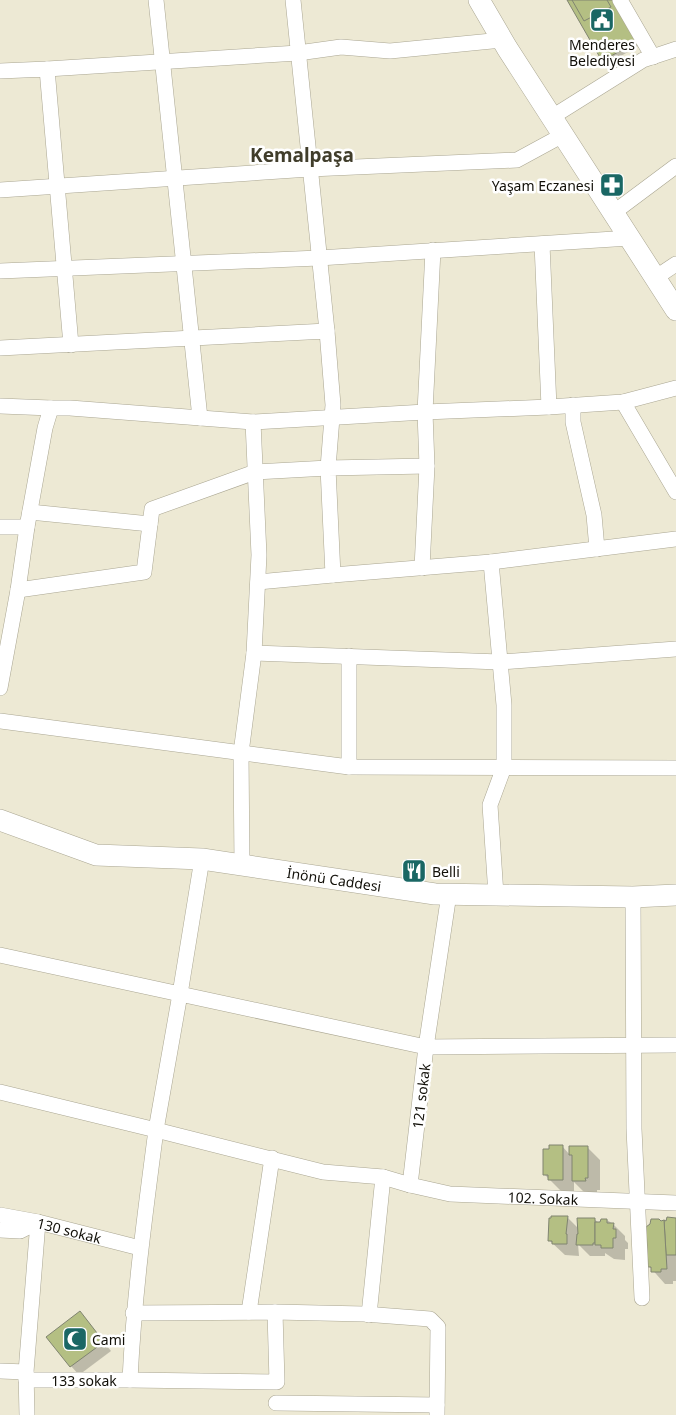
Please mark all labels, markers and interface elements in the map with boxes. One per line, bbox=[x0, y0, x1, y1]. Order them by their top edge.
public building icon: Menderes Belediyesi bbox=[589, 7, 615, 33]
place label: Menderes Belediyesi bbox=[569, 35, 635, 70]
district label: Kemalpaşa bbox=[250, 142, 354, 168]
pharmacy icon: Yaşam Eczanesi bbox=[599, 172, 625, 198]
place label: Yaşam Eczanesi bbox=[492, 176, 594, 195]
restaurant icon: Belli bbox=[401, 858, 427, 884]
street label: İnönü Caddesi bbox=[286, 862, 383, 895]
place label: Belli bbox=[432, 862, 460, 881]
street label: 121 sokak bbox=[408, 1062, 434, 1130]
street label: 102. Sokak bbox=[507, 1187, 579, 1209]
street label: 130 sokak bbox=[35, 1213, 104, 1247]
mosque icon: Cami bbox=[62, 1326, 88, 1352]
place label: Cami bbox=[92, 1330, 125, 1349]
street label: 133 sokak bbox=[51, 1371, 117, 1390]

